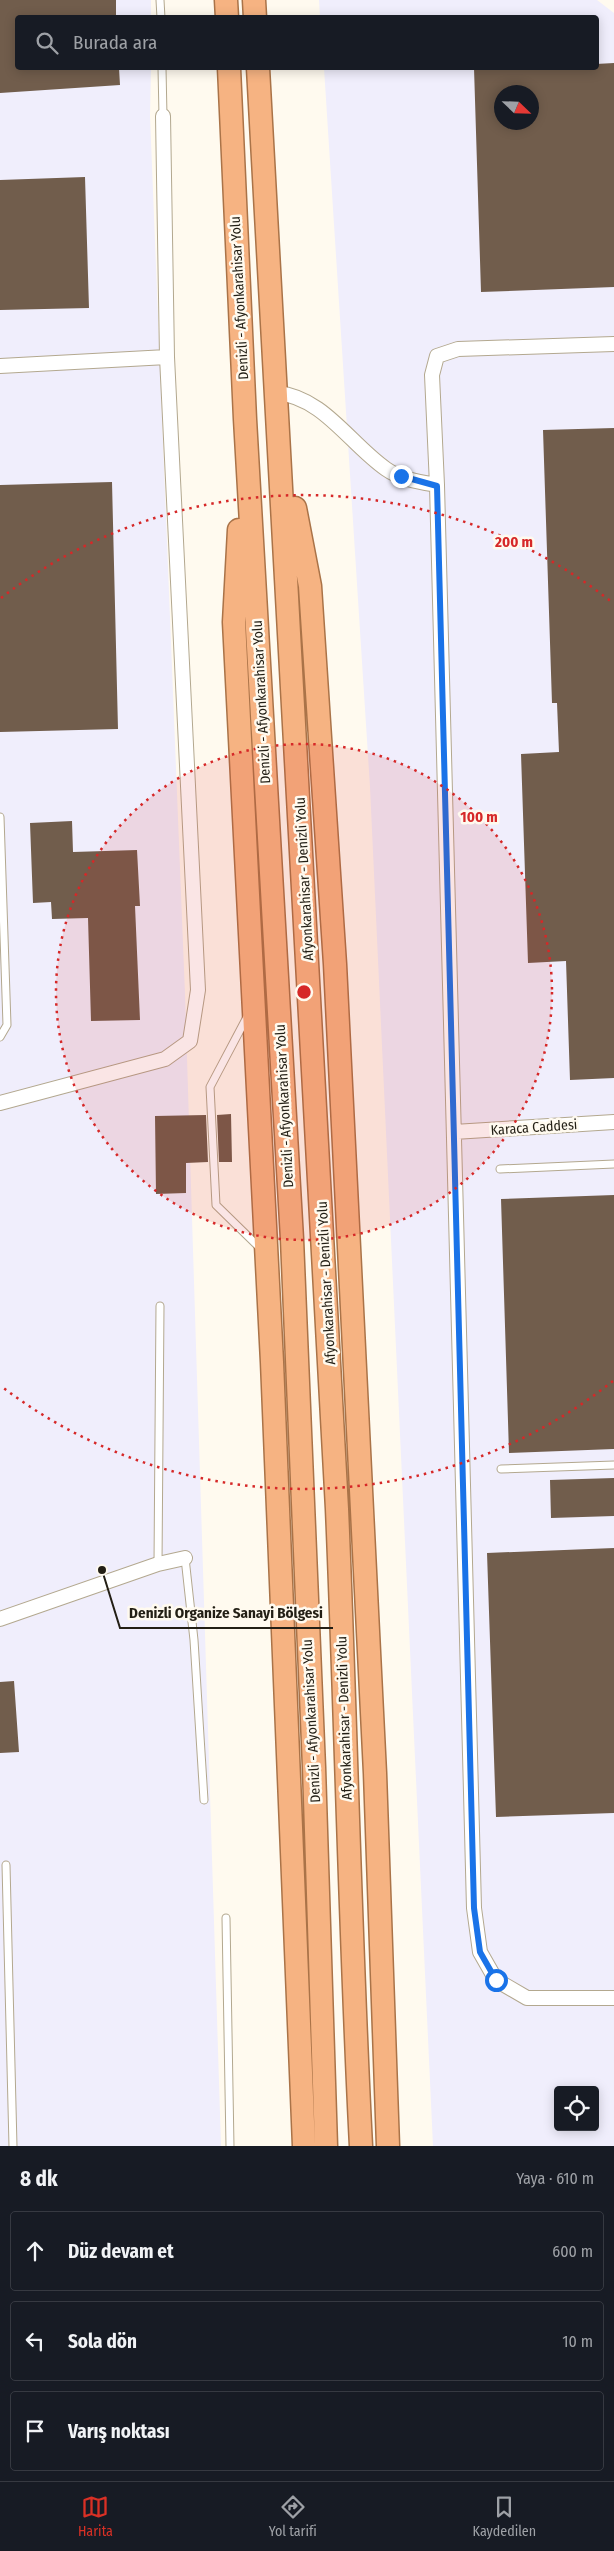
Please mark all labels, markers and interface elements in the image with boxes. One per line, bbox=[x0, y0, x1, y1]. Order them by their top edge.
search box bbox=[15, 15, 599, 70]
icon: search bbox=[33, 29, 61, 57]
text: Burada ara bbox=[73, 31, 157, 54]
north arrow bbox=[494, 85, 539, 130]
street label: Denizli - Afyonkarahisar Yolu bbox=[227, 216, 252, 380]
route end bbox=[390, 465, 413, 488]
text: 200 m bbox=[494, 533, 533, 551]
street label: Denizli - Afyonkarahisar Yolu bbox=[249, 620, 274, 784]
street label: Afyonkarahisar - Denizli Yolu bbox=[292, 797, 317, 961]
text: 100 m bbox=[460, 808, 498, 826]
centre of rings bbox=[295, 983, 313, 1001]
street label: Denizli - Afyonkarahisar Yolu bbox=[272, 1024, 297, 1188]
street label: Karaca Caddesi bbox=[490, 1116, 578, 1139]
street label: Afyonkarahisar - Denizli Yolu bbox=[314, 1201, 339, 1365]
callout: Denizli Organize Sanayi Bölgesi bbox=[120, 1598, 333, 1628]
text: Denizli Organize Sanayi Bölgesi bbox=[129, 1604, 323, 1622]
street label: Afyonkarahisar - Denizli Yolu bbox=[333, 1636, 356, 1800]
street label: Denizli - Afyonkarahisar Yolu bbox=[299, 1639, 324, 1803]
route start bbox=[485, 1969, 508, 1992]
map controls bbox=[554, 2086, 599, 2131]
button: locate bbox=[554, 2086, 599, 2131]
text: 8 dk bbox=[20, 2166, 58, 2192]
text: Yaya · 610 m bbox=[516, 2169, 594, 2188]
icon: ahead bbox=[21, 2237, 49, 2265]
text: Düz devam et bbox=[68, 2240, 174, 2263]
text: 600 m bbox=[552, 2242, 593, 2261]
icon: left bbox=[21, 2327, 49, 2355]
text: Sola dön bbox=[68, 2330, 137, 2353]
text: 10 m bbox=[562, 2332, 593, 2351]
icon: arrive bbox=[21, 2417, 49, 2445]
text: Varış noktası bbox=[68, 2420, 170, 2443]
tab: Harita bbox=[78, 2493, 113, 2540]
tab: Yol tarifi bbox=[269, 2493, 317, 2540]
tab: Kaydedilen bbox=[473, 2493, 536, 2540]

